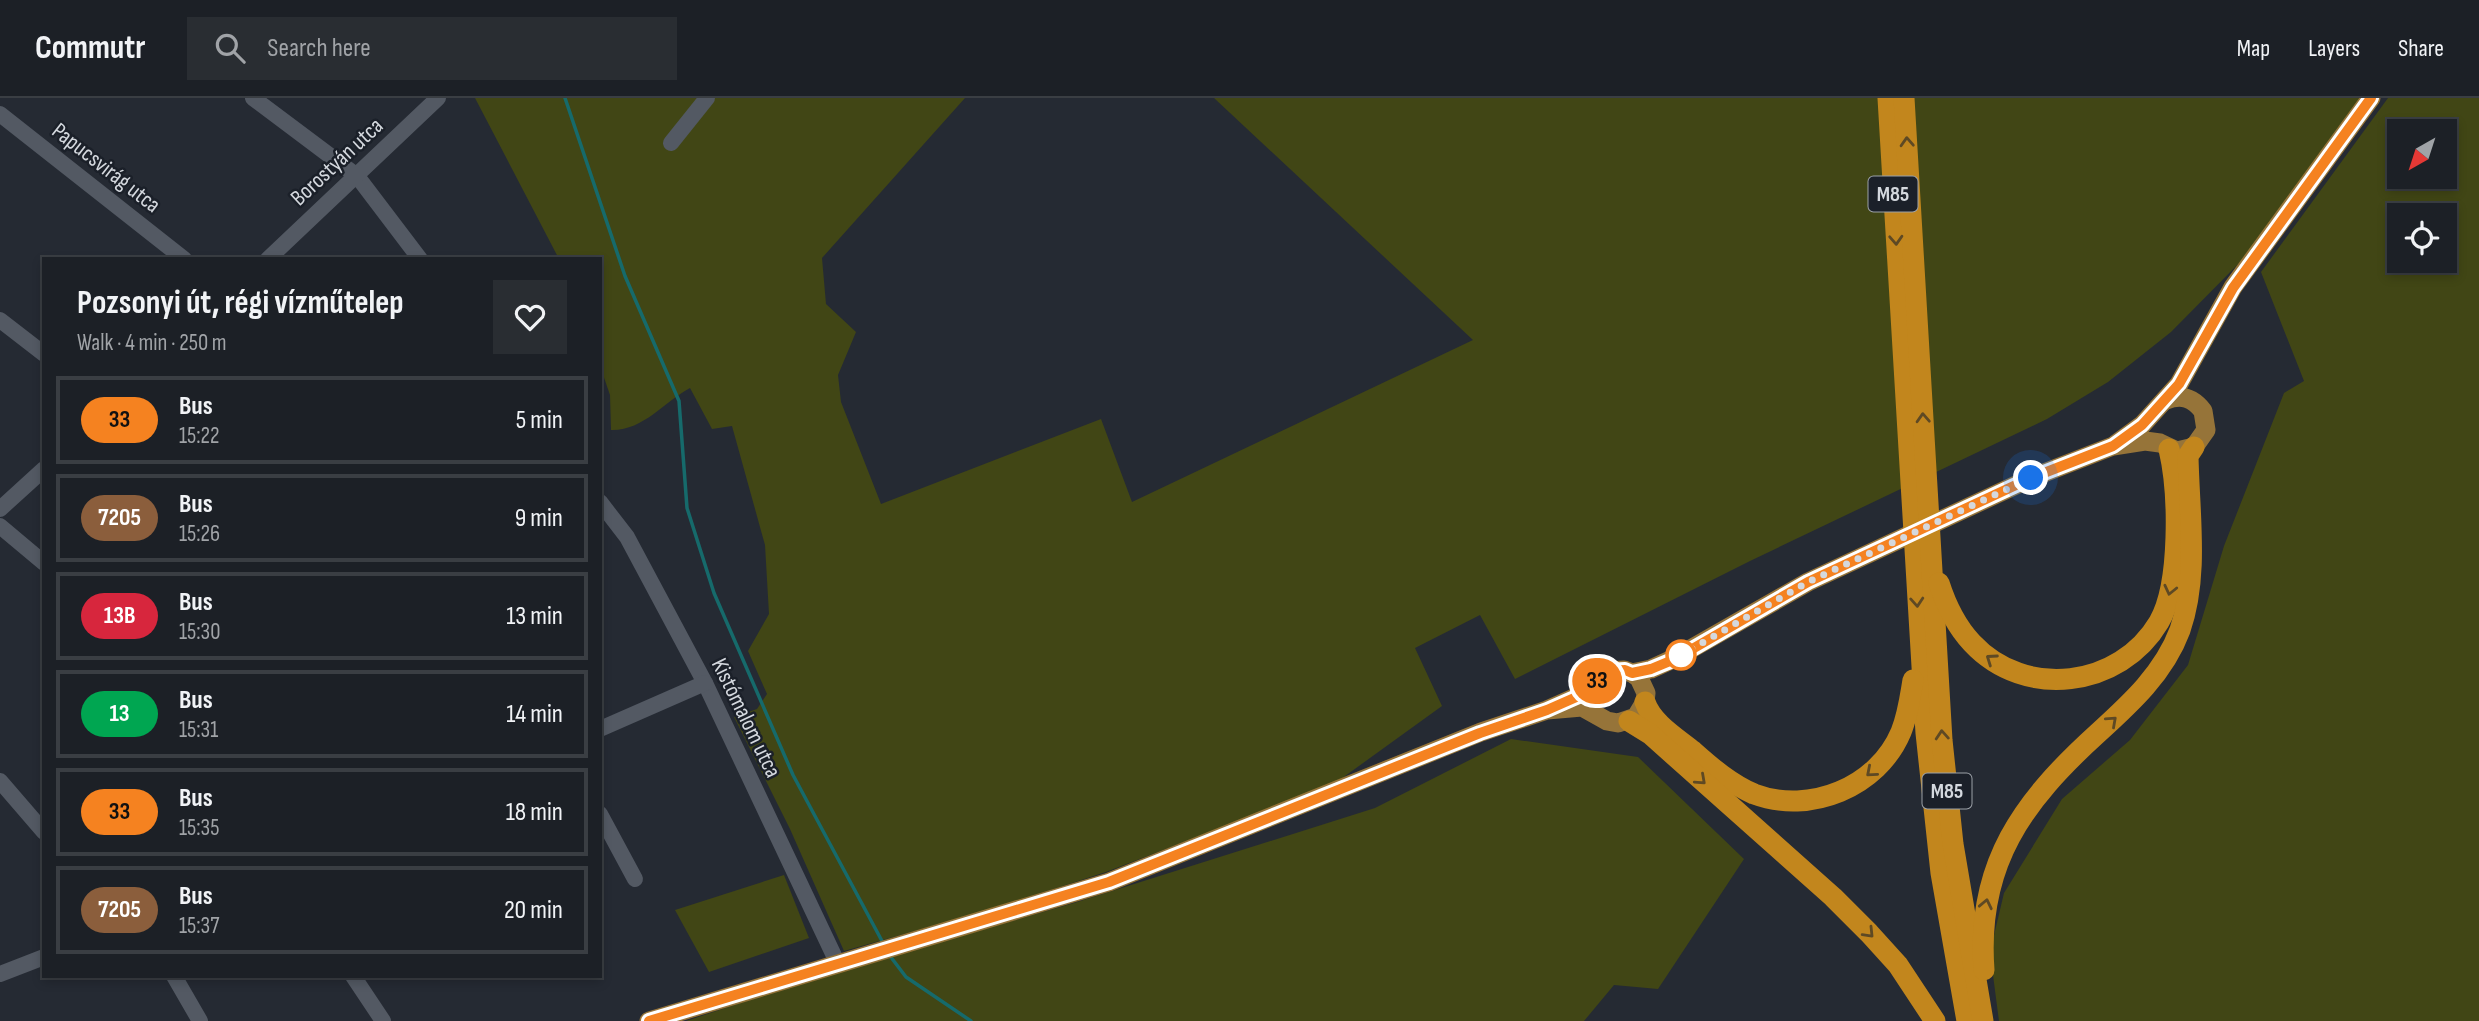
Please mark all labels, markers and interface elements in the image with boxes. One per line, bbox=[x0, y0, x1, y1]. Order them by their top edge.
search box bbox=[187, 17, 677, 80]
text: Commutr bbox=[35, 28, 145, 68]
icon: search bbox=[211, 29, 249, 67]
text: Search here bbox=[267, 33, 371, 64]
text: Map bbox=[2237, 34, 2270, 63]
text: Layers bbox=[2308, 34, 2360, 63]
text: Share bbox=[2398, 34, 2444, 63]
street label: Borostyán utca bbox=[285, 112, 389, 212]
street label: Papucsvirág utca bbox=[46, 117, 166, 219]
north arrow bbox=[2387, 119, 2457, 189]
map controls bbox=[2387, 119, 2457, 273]
one-way arrow bbox=[1899, 136, 1914, 147]
road number: M85 bbox=[1868, 176, 1918, 212]
button: locate bbox=[2387, 203, 2457, 273]
one-way arrow bbox=[1888, 234, 1903, 245]
button: heart bbox=[493, 280, 567, 354]
text: Pozsonyi út, régi vízműtelep bbox=[77, 283, 404, 323]
text: Walk · 4 min · 250 m bbox=[77, 329, 227, 357]
text: Bus bbox=[179, 391, 213, 422]
text: 33 bbox=[109, 405, 130, 434]
text: 5 min bbox=[516, 405, 563, 436]
one-way arrow bbox=[1915, 412, 1930, 423]
text: 15:22 bbox=[179, 422, 220, 450]
your location bbox=[2013, 460, 2048, 495]
text: Bus bbox=[179, 489, 213, 520]
text: 7205 bbox=[98, 503, 141, 532]
text: 9 min bbox=[515, 503, 563, 534]
text: 15:26 bbox=[179, 520, 220, 548]
one-way arrow bbox=[2164, 584, 2178, 596]
text: Bus bbox=[179, 587, 213, 618]
one-way arrow bbox=[1910, 597, 1925, 608]
text: 13B bbox=[104, 601, 135, 630]
text: 13 min bbox=[506, 601, 563, 632]
text: 15:30 bbox=[179, 618, 221, 646]
unlabelled marker bbox=[1666, 640, 1696, 670]
street label: Kistómalom utca bbox=[705, 654, 787, 782]
one-way arrow bbox=[1986, 655, 1999, 667]
line badge: 33 bbox=[1566, 658, 1628, 704]
text: 33 bbox=[1586, 666, 1608, 695]
text: Bus bbox=[179, 685, 213, 716]
text: 13 bbox=[109, 699, 130, 728]
text: 14 min bbox=[506, 699, 563, 730]
text: 15:31 bbox=[179, 716, 218, 744]
one-way arrow bbox=[2104, 717, 2117, 729]
one-way arrow bbox=[1935, 730, 1950, 741]
one-way arrow bbox=[1866, 764, 1879, 776]
one-way arrow bbox=[1693, 771, 1706, 784]
road number: M85 bbox=[1923, 774, 1972, 808]
text: Bus bbox=[179, 783, 213, 814]
text: 33 bbox=[109, 797, 130, 826]
text: 18 min bbox=[506, 797, 563, 828]
text: 15:35 bbox=[179, 814, 219, 842]
text: Bus bbox=[179, 881, 213, 912]
text: 7205 bbox=[98, 895, 141, 924]
text: 20 min bbox=[504, 895, 563, 926]
one-way arrow bbox=[1978, 898, 1993, 910]
text: 15:37 bbox=[179, 912, 219, 940]
one-way arrow bbox=[1860, 925, 1873, 938]

